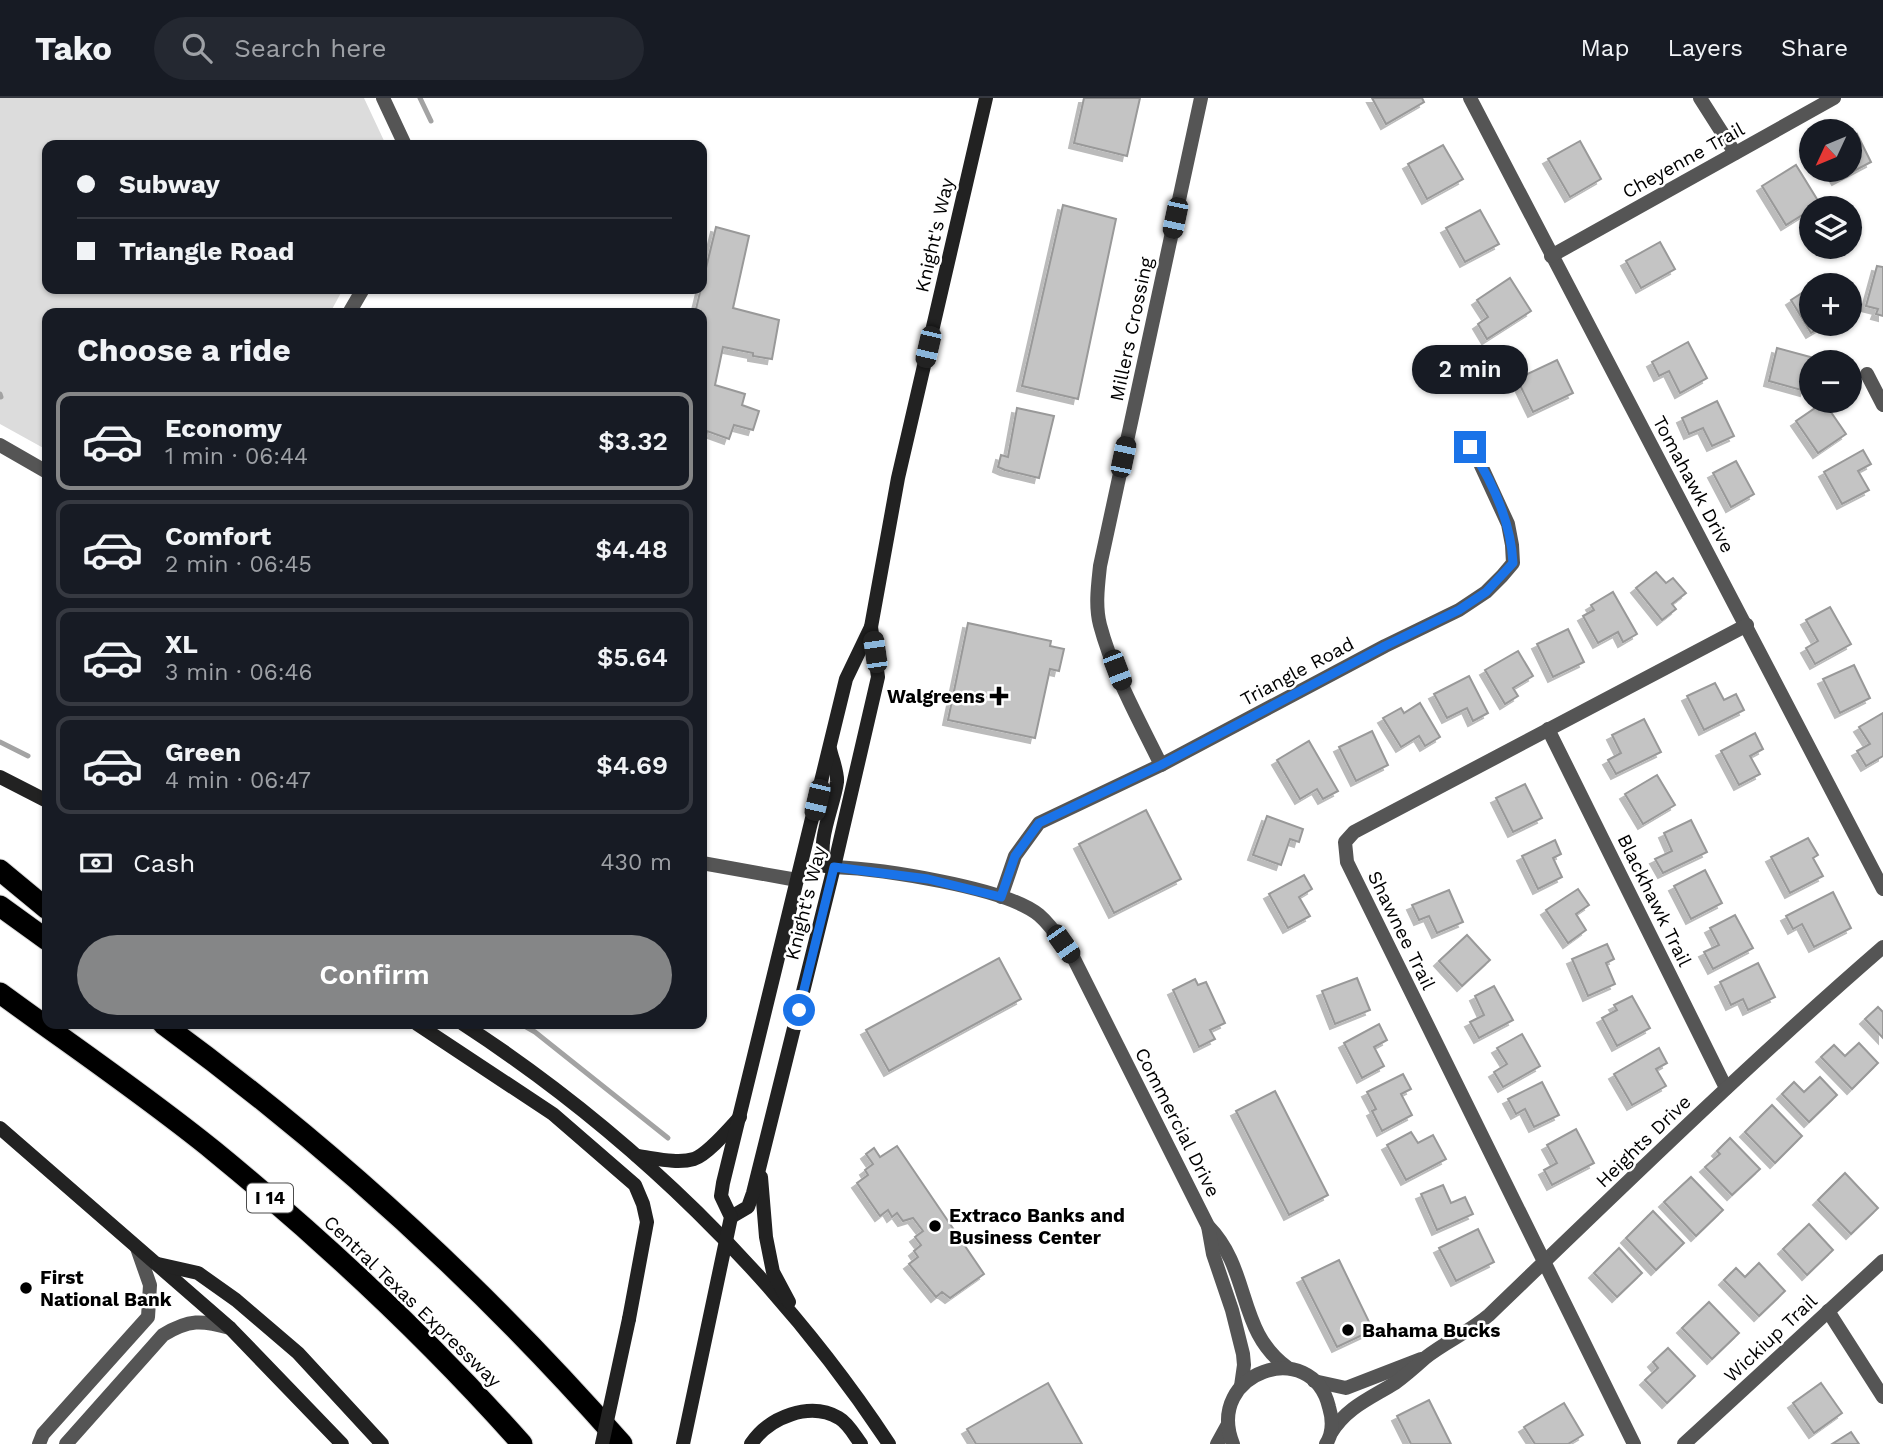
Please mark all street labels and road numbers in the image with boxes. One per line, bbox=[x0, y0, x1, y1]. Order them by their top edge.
street label: Cheyenne Trail bbox=[1618, 117, 1748, 203]
street label: Knight's Way bbox=[910, 175, 959, 295]
street label: Millers Crossing bbox=[1105, 254, 1158, 403]
street label: Tomahawk Drive bbox=[1648, 412, 1739, 557]
street label: Triangle Road bbox=[1237, 632, 1358, 711]
street label: Blackhawk Trail bbox=[1613, 830, 1697, 970]
street label: Knight's Way bbox=[780, 844, 831, 963]
street label: Shawnee Trail bbox=[1363, 867, 1440, 994]
street label: Commercial Drive bbox=[1130, 1044, 1225, 1201]
street label: Heights Drive bbox=[1591, 1090, 1696, 1192]
road number: I 14 bbox=[247, 1184, 293, 1212]
street label: Central Texas Expressway bbox=[319, 1210, 506, 1392]
street label: Wickiup Trail bbox=[1719, 1289, 1822, 1387]

